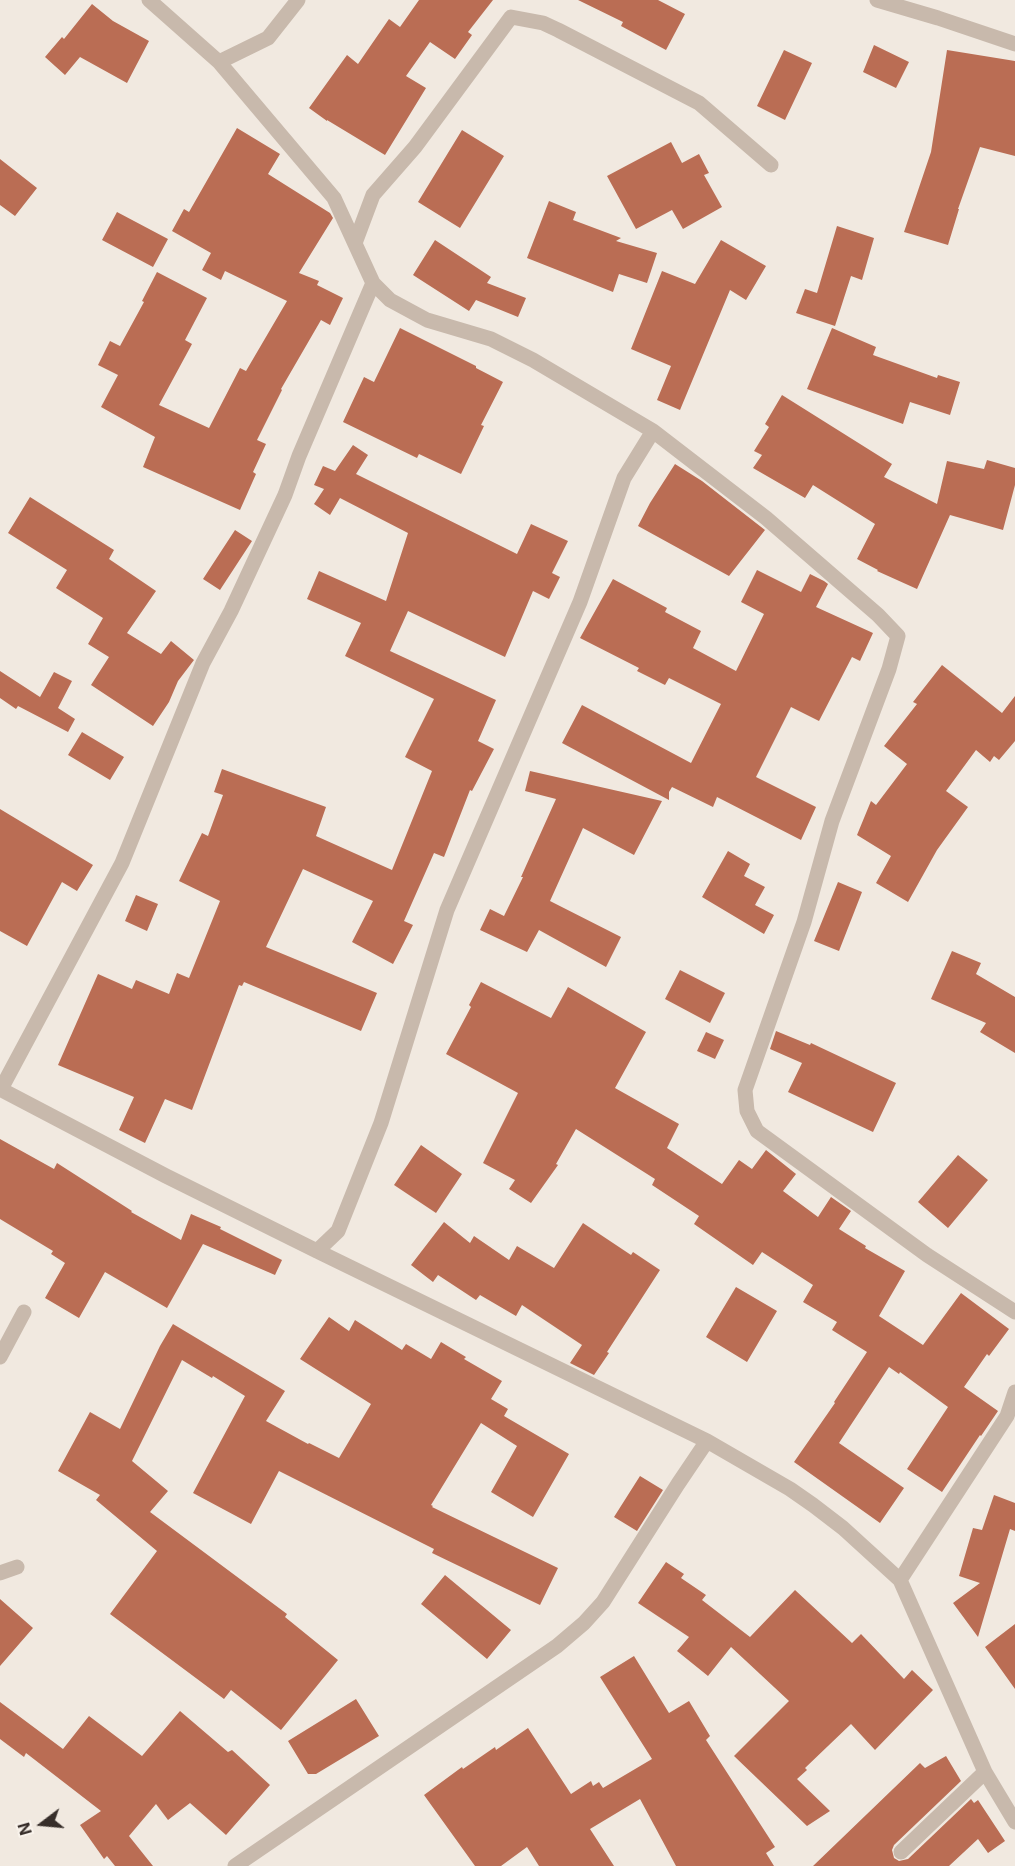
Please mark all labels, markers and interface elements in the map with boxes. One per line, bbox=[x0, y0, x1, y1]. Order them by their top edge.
north arrow bbox=[12, 1794, 72, 1854]
text: N bbox=[13, 1820, 36, 1838]

